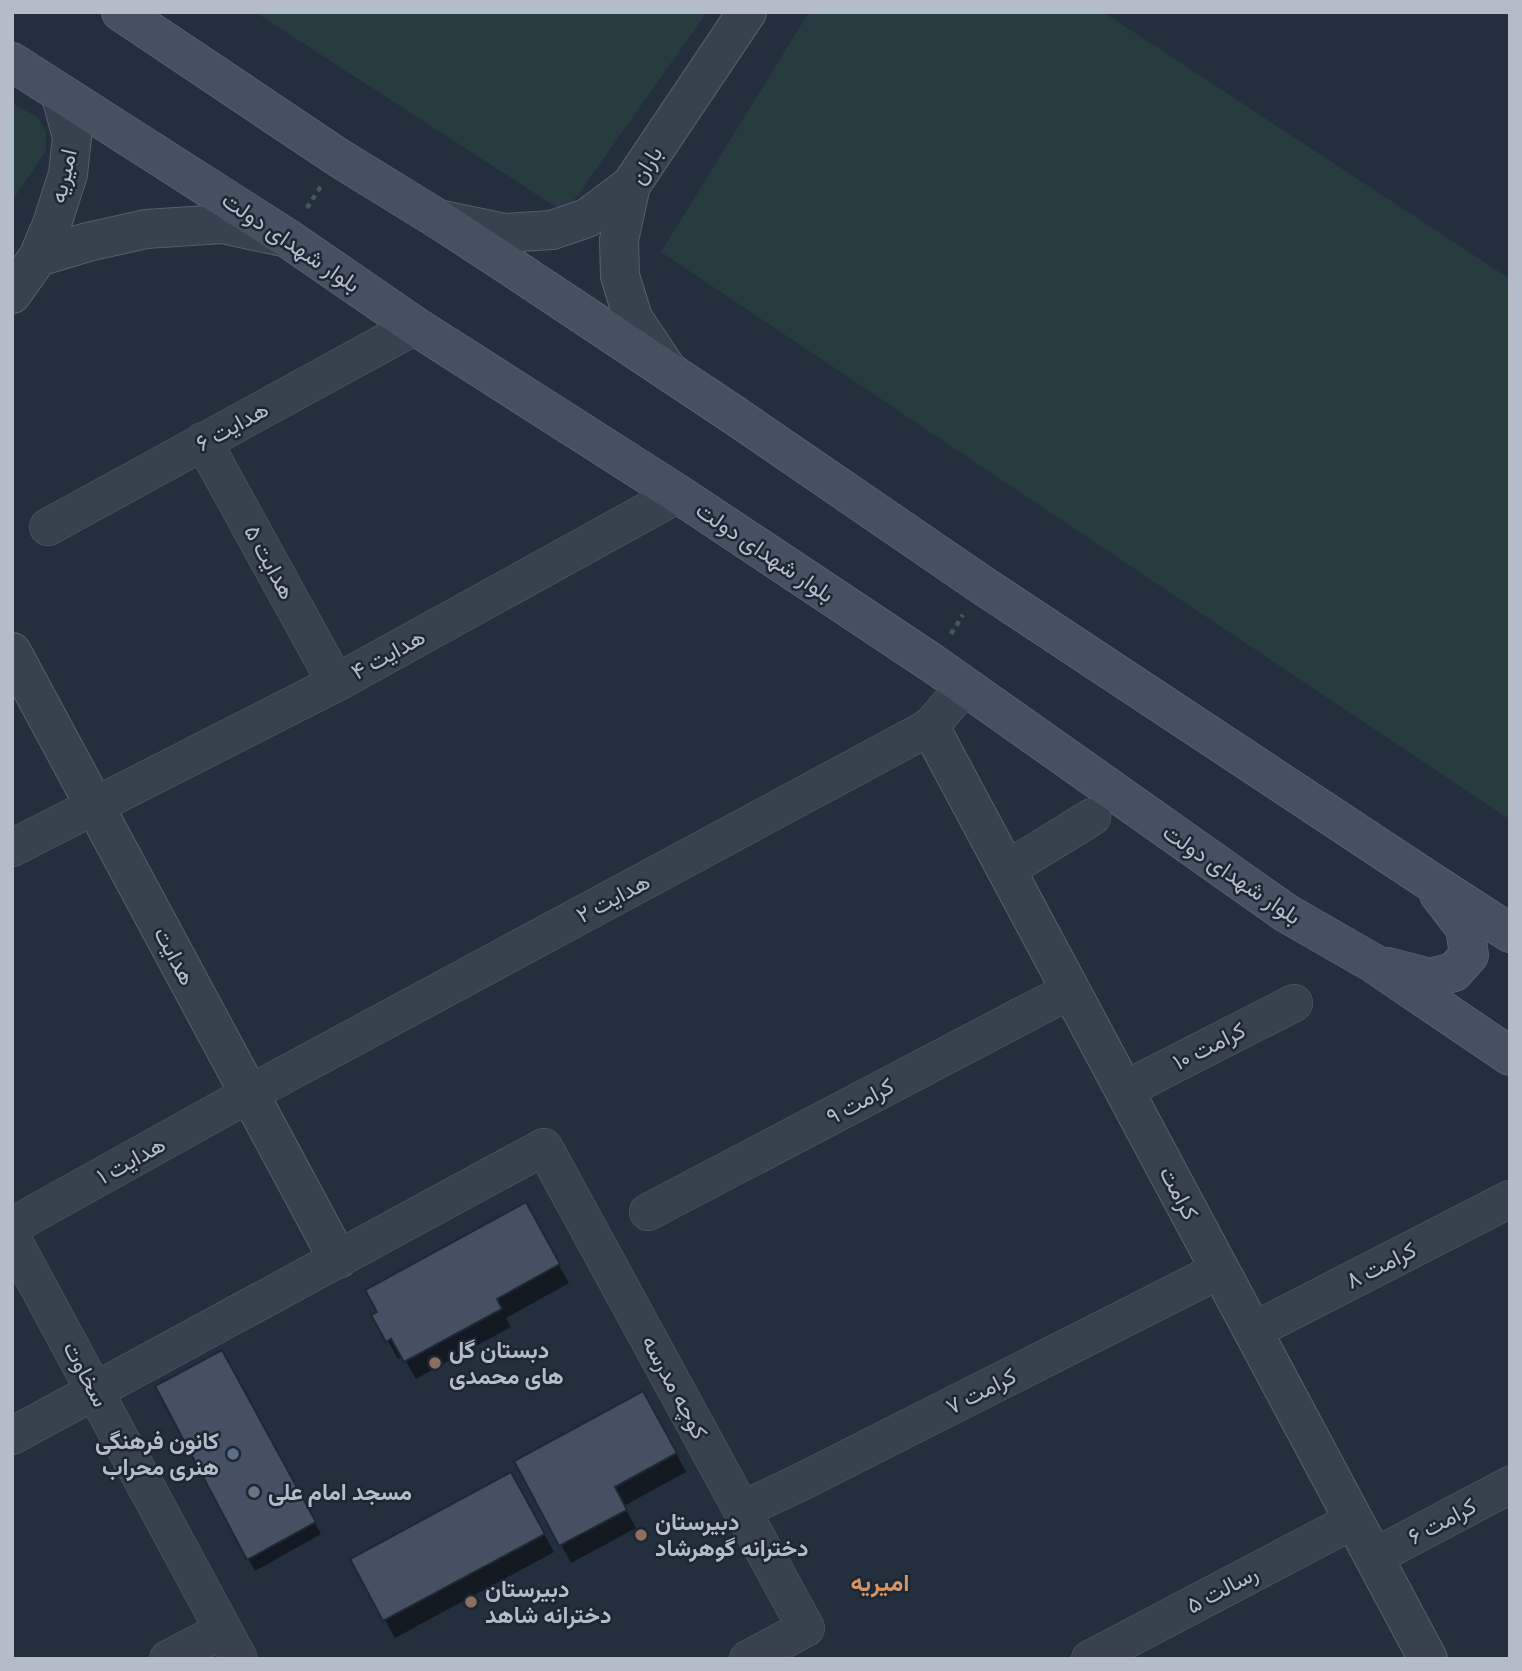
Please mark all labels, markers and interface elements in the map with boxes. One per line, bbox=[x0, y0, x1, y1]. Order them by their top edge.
street label: باران bbox=[624, 141, 669, 190]
street label: امیریه bbox=[43, 146, 84, 206]
street label: بلوار شهدای دولت bbox=[216, 186, 365, 299]
street label: هدایت ۶ bbox=[191, 395, 273, 457]
street label: بلوار شهدای دولت bbox=[690, 496, 839, 609]
street label: هدایت ۵ bbox=[238, 520, 302, 604]
street label: هدایت ۴ bbox=[346, 622, 430, 686]
street label: بلوار شهدای دولت bbox=[1157, 818, 1306, 931]
street label: هدایت ۲ bbox=[571, 867, 655, 929]
street label: هدایت bbox=[148, 922, 202, 990]
street label: کرامت ۱۰ bbox=[1168, 1016, 1251, 1077]
street label: کرامت ۹ bbox=[821, 1072, 899, 1131]
street label: هدایت ۱ bbox=[92, 1130, 170, 1190]
street label: کرامت bbox=[1152, 1161, 1205, 1225]
street label: کرامت ۸ bbox=[1341, 1235, 1421, 1295]
street label: کوچه مدرسه bbox=[634, 1330, 714, 1445]
street label: سخاوت bbox=[57, 1336, 115, 1412]
place label: دبستان گل های محمدی bbox=[449, 1336, 564, 1390]
marker: دبستان گل های محمدی bbox=[427, 1355, 443, 1371]
street label: کرامت ۷ bbox=[941, 1361, 1021, 1421]
place label: کانون فرهنگی هنری محراب bbox=[95, 1427, 219, 1482]
marker: کانون فرهنگی هنری محراب bbox=[225, 1446, 241, 1462]
place label: مسجد امام علی bbox=[268, 1478, 412, 1507]
marker: مسجد امام علی bbox=[246, 1484, 262, 1500]
street label: کرامت ۶ bbox=[1403, 1492, 1481, 1551]
place label: دبیرستان دخترانه گوهرشاد bbox=[655, 1508, 809, 1563]
marker: دبیرستان دخترانه گوهرشاد bbox=[633, 1527, 649, 1543]
street label: رسالت ۵ bbox=[1181, 1559, 1263, 1620]
district label: امیریه bbox=[851, 1568, 909, 1598]
place label: دبیرستان دخترانه شاهد bbox=[485, 1575, 611, 1630]
marker: دبیرستان دخترانه شاهد bbox=[463, 1594, 479, 1610]

